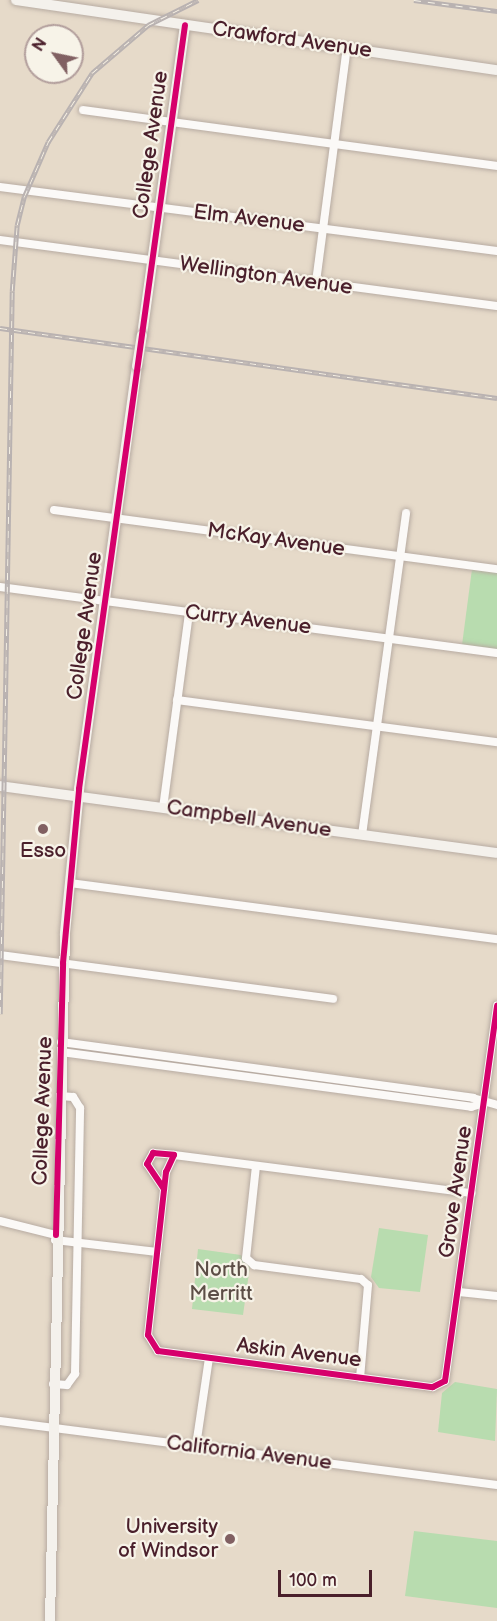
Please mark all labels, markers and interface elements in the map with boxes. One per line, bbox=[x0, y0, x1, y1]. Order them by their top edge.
street label: Crawford Avenue bbox=[211, 16, 373, 64]
north arrow bbox=[24, 24, 84, 84]
text: N bbox=[29, 35, 51, 55]
street label: College Avenue bbox=[128, 69, 174, 221]
street label: Elm Avenue bbox=[192, 200, 306, 238]
street label: Wellington Avenue bbox=[178, 251, 354, 301]
street label: McKay Avenue bbox=[205, 518, 347, 562]
street label: College Avenue bbox=[62, 550, 108, 702]
street label: Curry Avenue bbox=[183, 600, 313, 640]
street label: Campbell Avenue bbox=[165, 795, 333, 843]
marker: Esso bbox=[36, 822, 50, 836]
place label: Esso bbox=[20, 838, 66, 864]
street label: College Avenue bbox=[28, 1036, 58, 1186]
street label: Grove Avenue bbox=[434, 1124, 478, 1260]
park label: North Merritt bbox=[189, 1257, 253, 1307]
street label: Askin Avenue bbox=[235, 1333, 363, 1373]
street label: California Avenue bbox=[165, 1430, 333, 1476]
place label: University of Windsor bbox=[117, 1514, 218, 1564]
marker: University of Windsor bbox=[223, 1532, 237, 1546]
scale bar bbox=[281, 1558, 376, 1596]
text: 100 m bbox=[289, 1570, 337, 1591]

